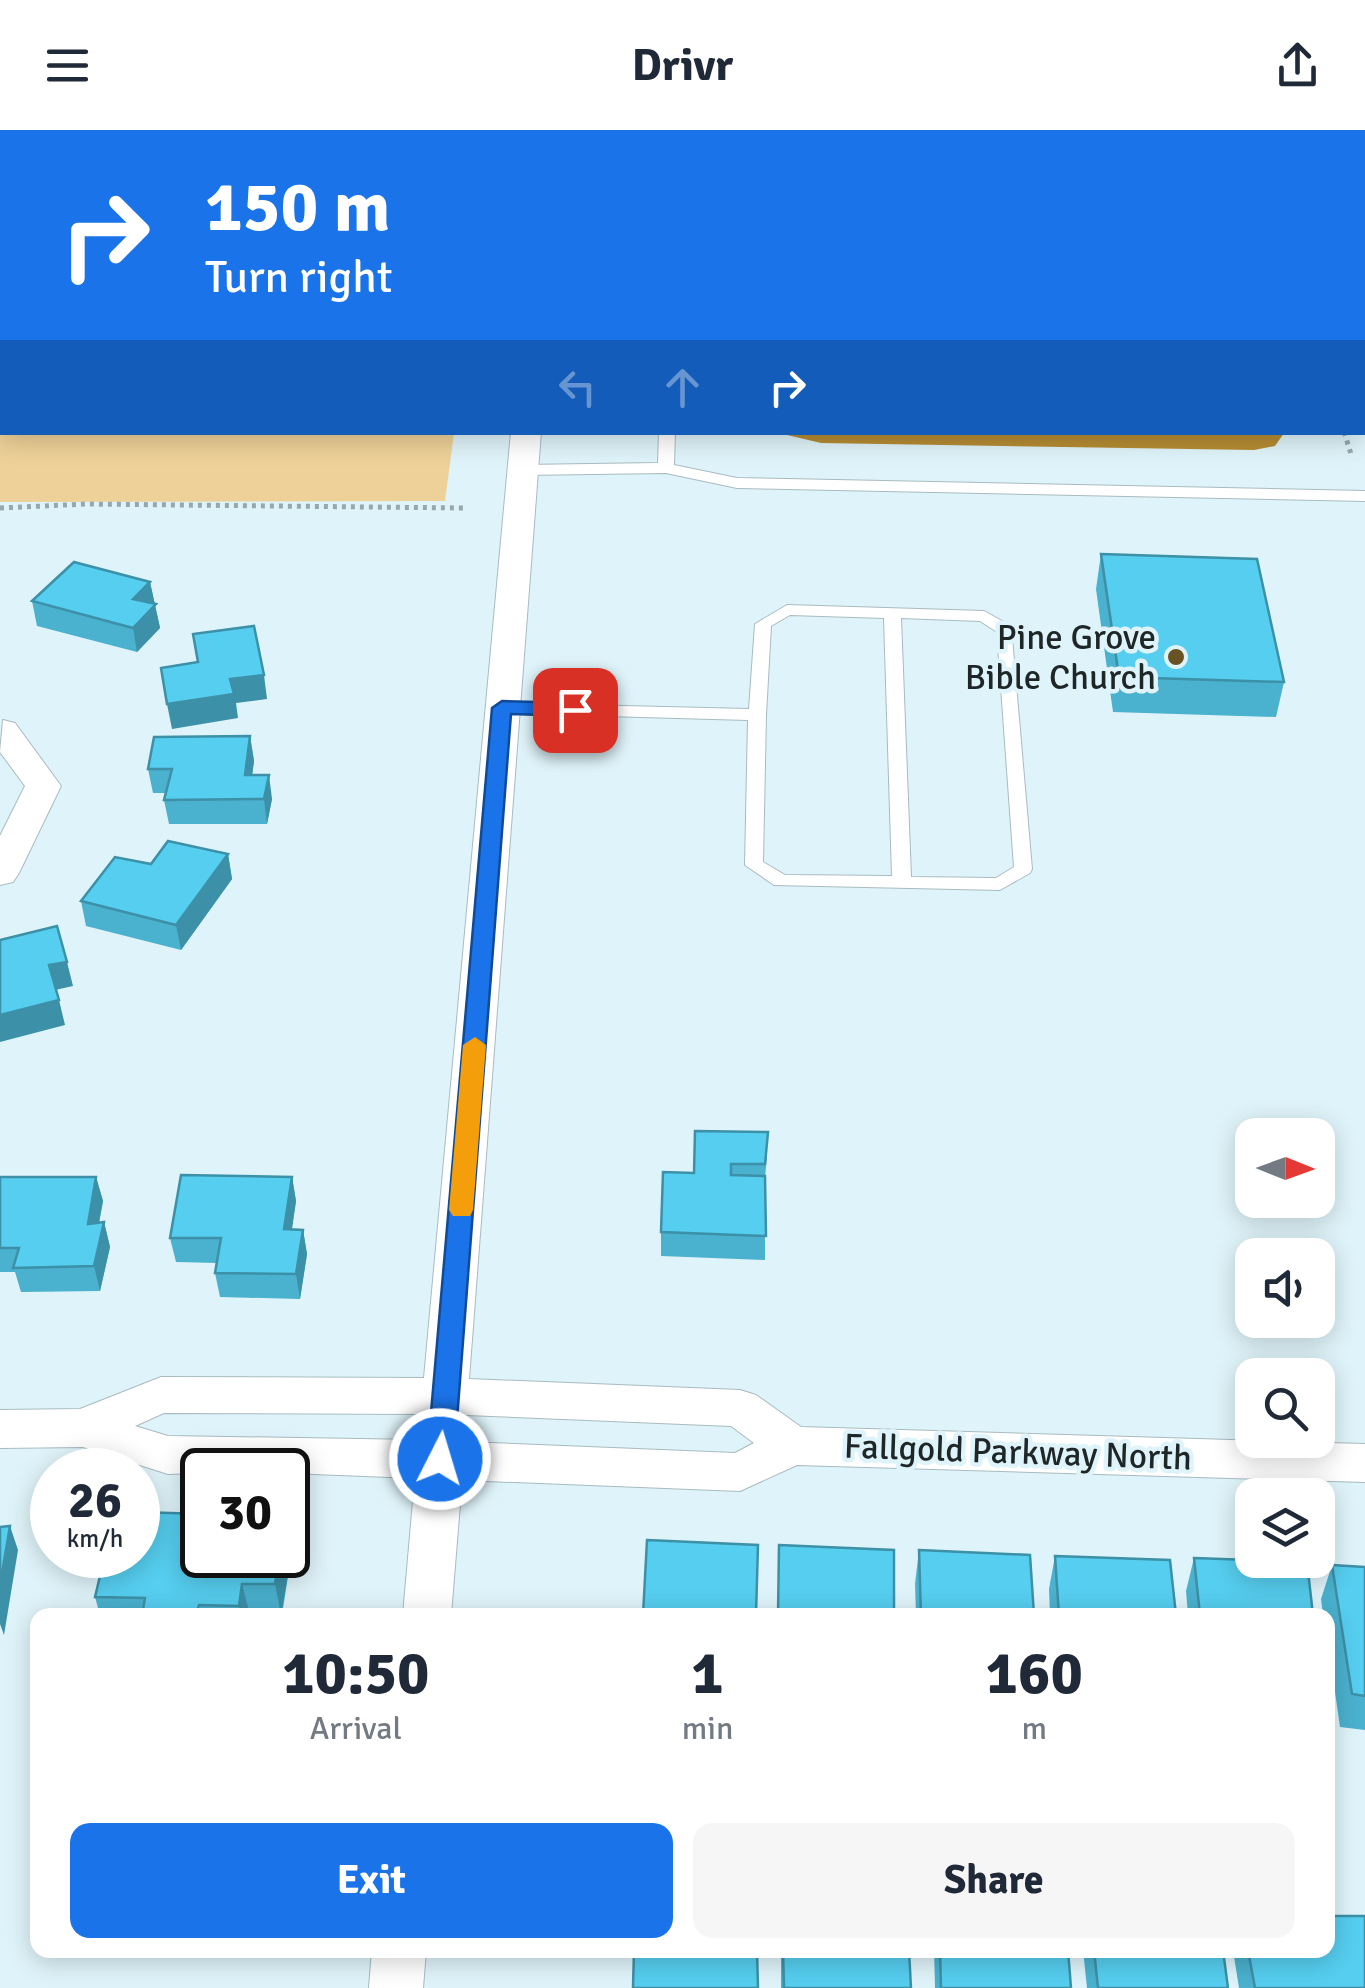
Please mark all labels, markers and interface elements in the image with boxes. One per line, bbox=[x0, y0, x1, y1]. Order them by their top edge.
icon: menu bbox=[40, 38, 95, 93]
text: Drivr bbox=[632, 38, 733, 93]
icon: share bbox=[1270, 38, 1325, 93]
text: 150 m bbox=[205, 164, 390, 250]
icon: right bbox=[40, 170, 170, 300]
text: Turn right bbox=[205, 250, 393, 305]
icon: left bbox=[550, 360, 605, 415]
icon: ahead bbox=[655, 360, 710, 415]
icon: right bbox=[760, 360, 815, 415]
place label: Pine Grove Bible Church bbox=[965, 616, 1156, 699]
marker: Pine Grove Bible Church bbox=[1165, 646, 1187, 668]
pin bbox=[533, 668, 618, 753]
icon: arrive bbox=[548, 683, 603, 738]
north arrow bbox=[1235, 1118, 1335, 1218]
map controls bbox=[1235, 1118, 1335, 1578]
button: sound bbox=[1235, 1238, 1335, 1338]
button: search bbox=[1235, 1358, 1335, 1458]
position arrow bbox=[388, 1407, 492, 1511]
street label: Fallgold Parkway North bbox=[843, 1424, 1193, 1480]
speed limit sign: 30 bbox=[180, 1448, 310, 1578]
text: 26 bbox=[68, 1470, 122, 1532]
button: layers bbox=[1235, 1478, 1335, 1578]
text: km/h bbox=[67, 1523, 123, 1554]
text: 10:50 bbox=[282, 1637, 430, 1711]
text: 1 bbox=[691, 1637, 724, 1711]
text: 160 bbox=[986, 1637, 1083, 1711]
text: Arrival bbox=[310, 1709, 402, 1748]
text: min bbox=[682, 1709, 733, 1748]
text: m bbox=[1021, 1709, 1047, 1748]
button: Exit bbox=[70, 1823, 673, 1938]
button: Share bbox=[693, 1823, 1295, 1938]

